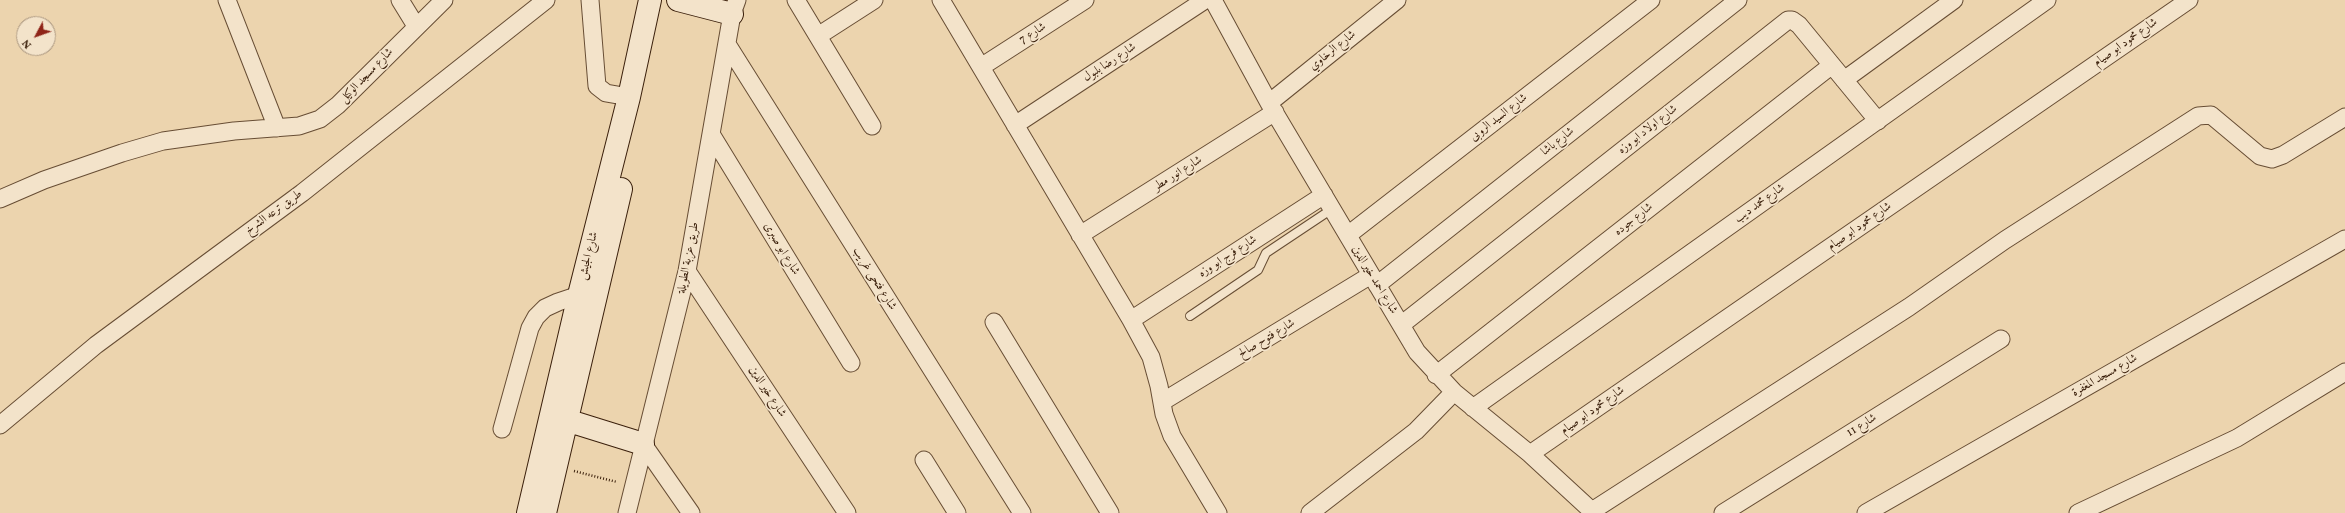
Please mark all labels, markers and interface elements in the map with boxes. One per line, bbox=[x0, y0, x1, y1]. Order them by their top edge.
north arrow bbox=[16, 16, 56, 56]
street label: شارع محمود ابو صيام bbox=[2091, 16, 2161, 70]
street label: شارع 7 bbox=[1017, 20, 1049, 48]
street label: شارع الرخاوي bbox=[1307, 28, 1359, 74]
text: N bbox=[19, 36, 36, 51]
street label: شارع رضا بلبول bbox=[1081, 40, 1139, 86]
street label: شارع مسجد الوكيل bbox=[337, 46, 397, 106]
street label: شارع السيد الروبى bbox=[1467, 91, 1531, 145]
street label: شارع اولاد ابو وزه bbox=[1615, 102, 1681, 158]
street label: شارع باشا bbox=[1539, 125, 1577, 159]
street label: شارع انور مطر bbox=[1151, 153, 1205, 195]
street label: شارع محمد ديب bbox=[1732, 181, 1788, 227]
street label: طريق ترعه الشرخ bbox=[243, 187, 305, 239]
street label: شارع جوده bbox=[1612, 200, 1656, 240]
street label: شارع محمود ابو صيام bbox=[1825, 200, 1895, 254]
street label: شارع ابو صبرى bbox=[760, 220, 802, 278]
street label: طريق عزبة الطويلة bbox=[675, 221, 703, 295]
street label: شارع الجيش bbox=[576, 230, 602, 282]
street label: شارع فرج ابو وزه bbox=[1196, 233, 1260, 281]
street label: شارع احمد خير الدين bbox=[1348, 243, 1400, 317]
street label: شارع فتحى غريب bbox=[849, 245, 899, 313]
street label: شارع فتوح صالح bbox=[1236, 316, 1298, 362]
street label: شارع مسجد المغفرة bbox=[2070, 351, 2140, 401]
street label: شارع خير الدين bbox=[745, 364, 789, 420]
street label: شارع محمود ابو صيام bbox=[1558, 384, 1628, 438]
street label: شارع 11 bbox=[1844, 411, 1880, 441]

